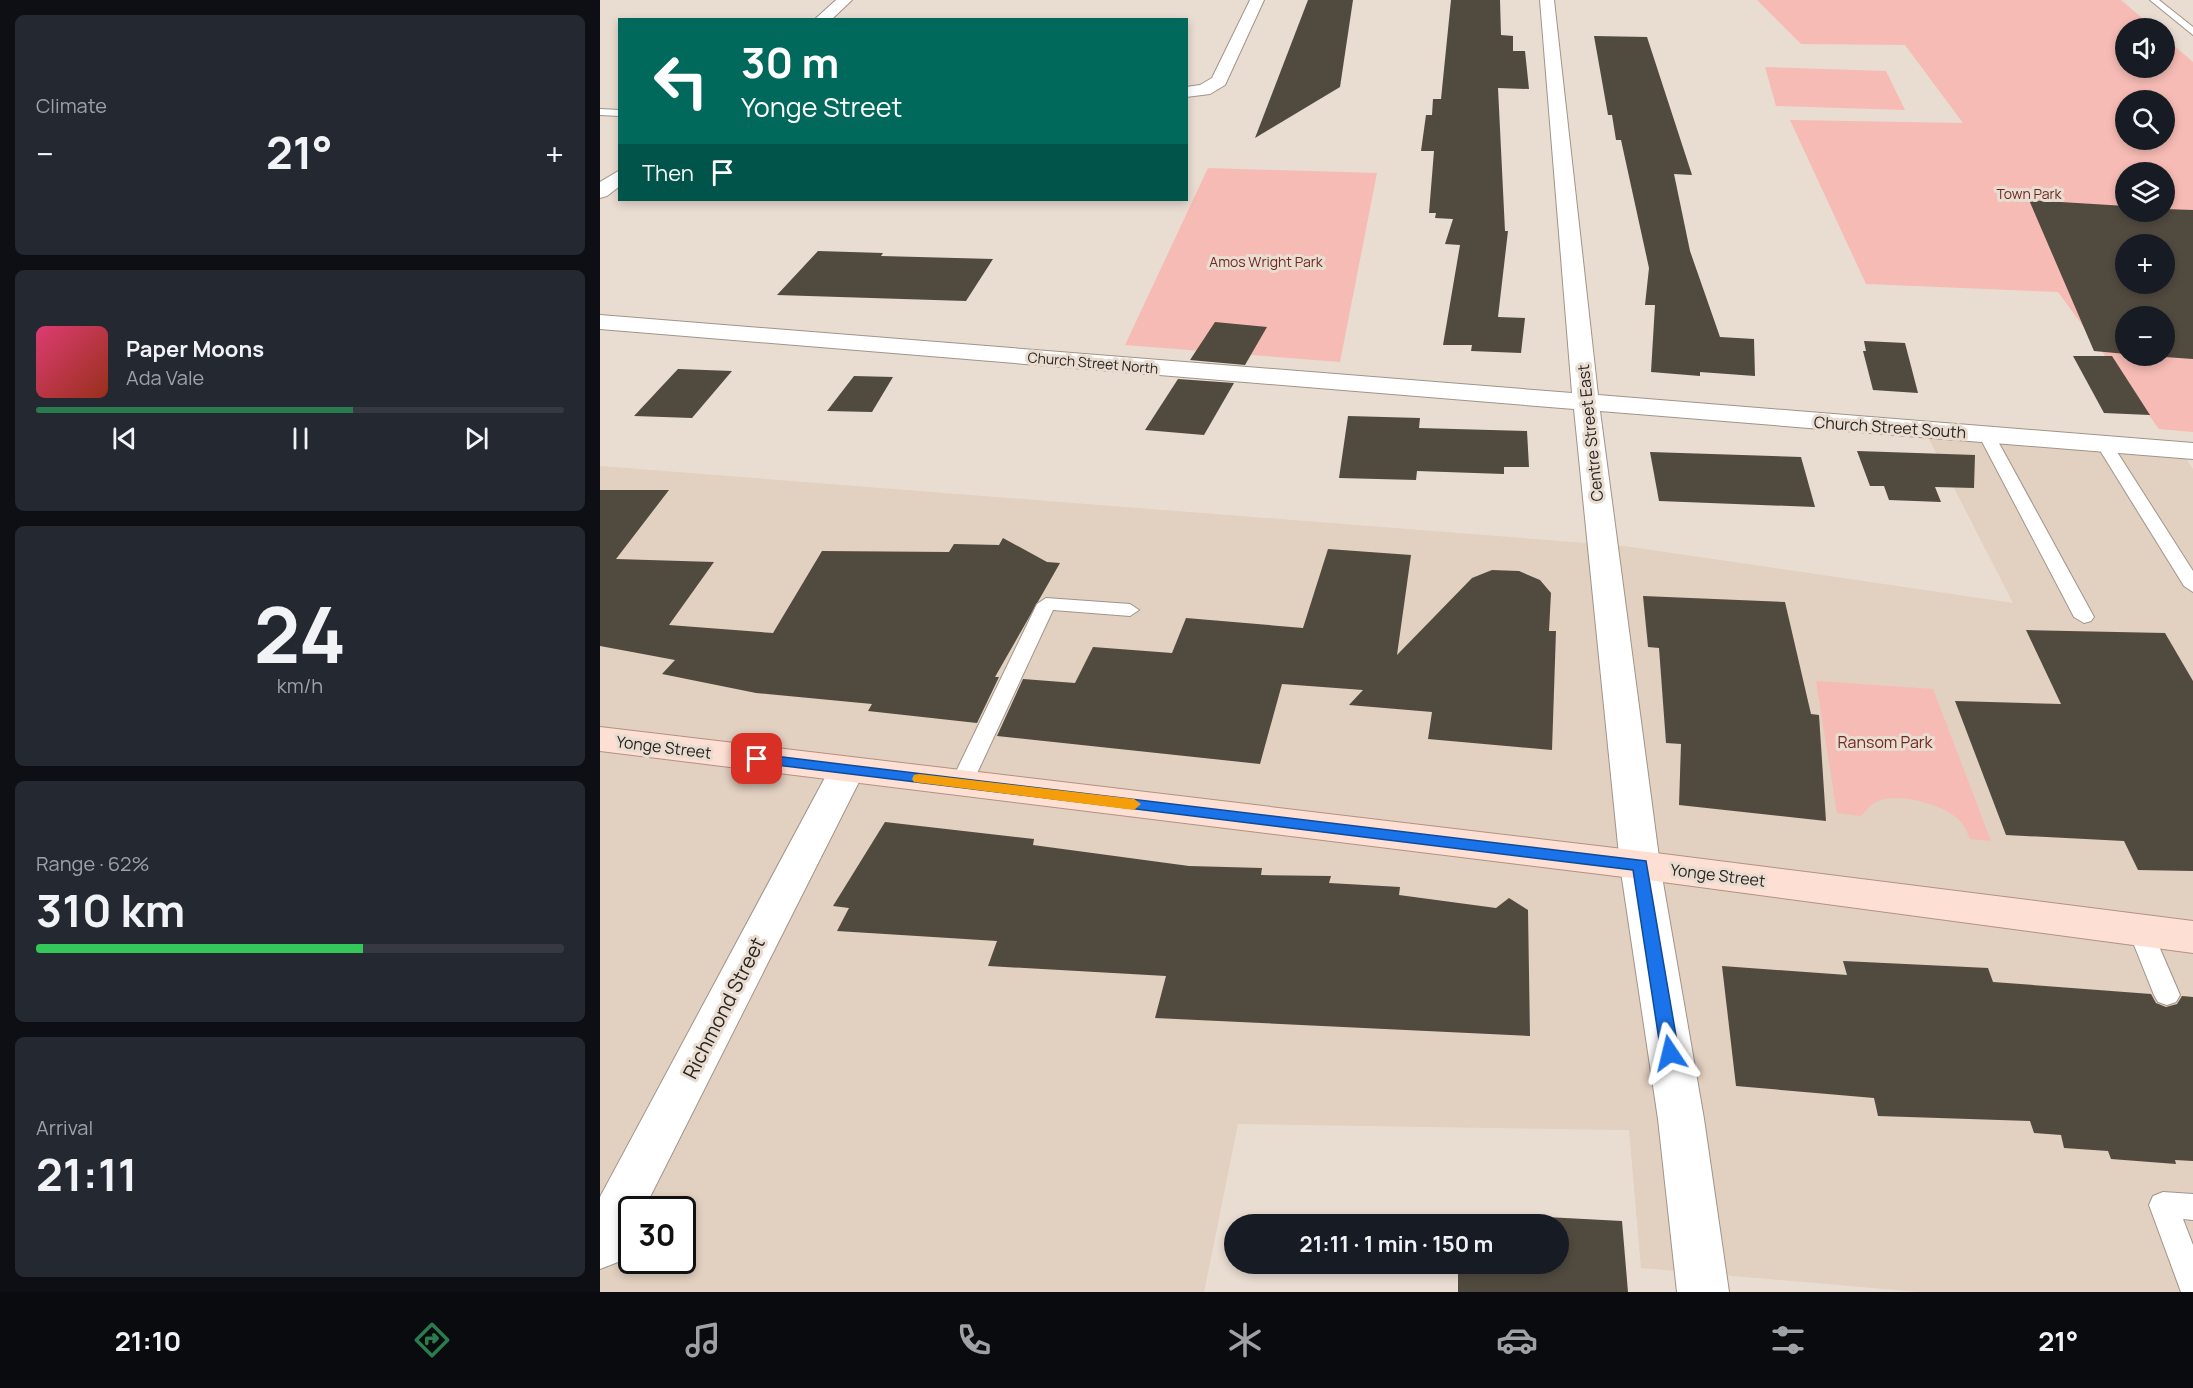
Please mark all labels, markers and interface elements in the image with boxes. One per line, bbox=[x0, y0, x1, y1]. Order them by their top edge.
map controls bbox=[2115, 18, 2175, 366]
button: sound bbox=[2115, 18, 2175, 78]
text: 30 m bbox=[741, 33, 839, 91]
icon: left bbox=[642, 42, 720, 120]
text: Yonge Street bbox=[741, 88, 902, 125]
button: search bbox=[2115, 90, 2175, 150]
text: Climate bbox=[36, 92, 107, 119]
text: 21° bbox=[266, 121, 333, 183]
text: − bbox=[36, 131, 54, 176]
text: + bbox=[545, 131, 564, 176]
icon: arrive bbox=[706, 156, 739, 189]
text: Then bbox=[642, 158, 694, 188]
button: layers bbox=[2115, 162, 2175, 222]
park label: Town Park bbox=[1997, 184, 2063, 203]
button: + bbox=[2115, 234, 2175, 294]
park label: Amos Wright Park bbox=[1209, 252, 1324, 271]
button: − bbox=[2115, 306, 2175, 366]
text: Paper Moons bbox=[126, 334, 264, 364]
street label: Church Street North bbox=[1027, 347, 1159, 378]
street label: Centre Street East bbox=[1572, 363, 1608, 503]
text: Ada Vale bbox=[126, 364, 204, 391]
street label: Church Street South bbox=[1813, 411, 1967, 443]
icon: previous bbox=[108, 422, 141, 455]
icon: pause bbox=[284, 422, 317, 455]
icon: next bbox=[460, 422, 493, 455]
text: 24 bbox=[254, 580, 346, 686]
text: km/h bbox=[277, 672, 323, 699]
street label: Yonge Street bbox=[615, 730, 713, 764]
park label: Ransom Park bbox=[1838, 731, 1934, 753]
pin bbox=[731, 733, 782, 784]
icon: arrive bbox=[740, 742, 773, 775]
text: Range · 62% bbox=[36, 850, 150, 877]
street label: Yonge Street bbox=[1669, 858, 1767, 892]
text: 310 km bbox=[36, 879, 185, 941]
street label: Richmond Street bbox=[676, 932, 771, 1083]
position arrow bbox=[1638, 1021, 1702, 1085]
text: Arrival bbox=[36, 1114, 93, 1141]
text: 21:11 bbox=[36, 1143, 137, 1205]
speed limit sign: 30 bbox=[618, 1196, 696, 1274]
text: 21:11 · 1 min · 150 m bbox=[1300, 1229, 1493, 1259]
icon: directions bbox=[411, 1319, 453, 1361]
icon: music bbox=[682, 1319, 724, 1361]
icon: phone bbox=[953, 1319, 995, 1361]
icon: climate bbox=[1224, 1319, 1266, 1361]
icon: car bbox=[1496, 1319, 1538, 1361]
icon: filters bbox=[1767, 1319, 1809, 1361]
text: 21:10 bbox=[115, 1322, 181, 1359]
text: 21° bbox=[2038, 1322, 2078, 1359]

